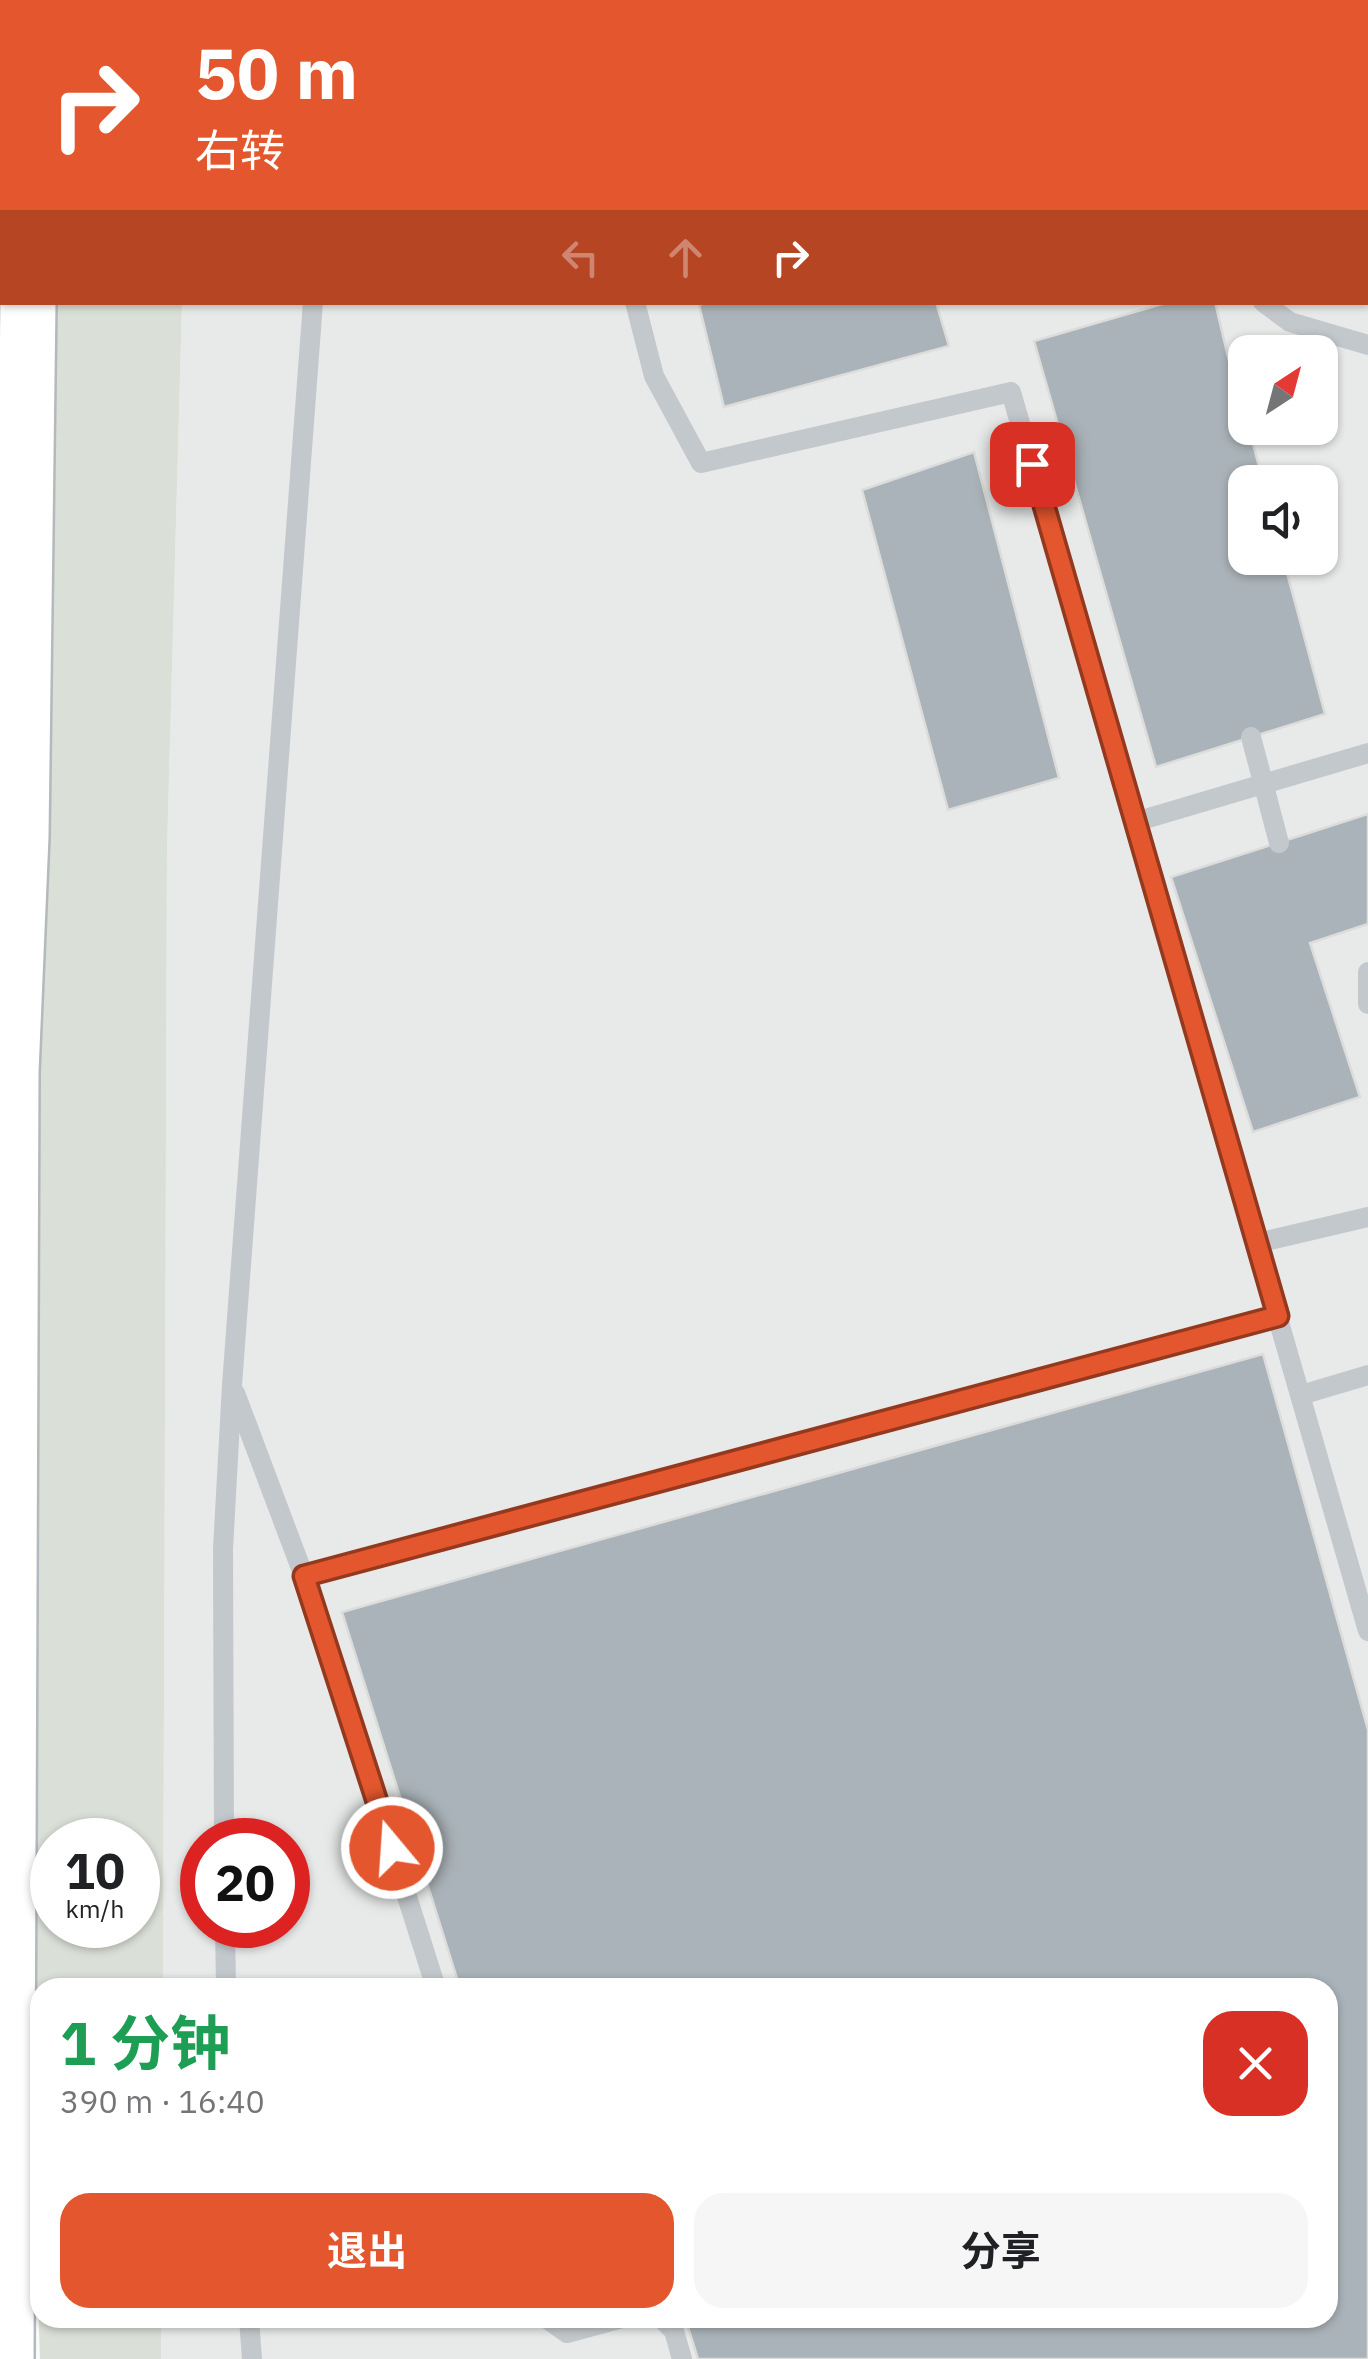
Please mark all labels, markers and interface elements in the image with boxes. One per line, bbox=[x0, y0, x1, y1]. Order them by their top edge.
text: 50 m bbox=[195, 27, 358, 118]
icon: right bbox=[30, 40, 160, 170]
text: 右转 bbox=[195, 121, 285, 179]
icon: left bbox=[553, 230, 608, 285]
icon: ahead bbox=[658, 230, 713, 285]
icon: right bbox=[763, 230, 818, 285]
north arrow bbox=[1228, 335, 1338, 445]
map controls bbox=[1228, 335, 1338, 575]
pin bbox=[990, 422, 1075, 507]
icon: arrive bbox=[1005, 437, 1060, 492]
button: sound bbox=[1228, 465, 1338, 575]
position arrow bbox=[340, 1796, 444, 1900]
speed limit sign: 20 bbox=[180, 1818, 310, 1948]
text: 10 bbox=[65, 1838, 125, 1903]
text: km/h bbox=[66, 1892, 124, 1925]
text: 1 分钟 bbox=[60, 2003, 230, 2082]
button: close bbox=[1203, 2011, 1308, 2116]
text: 390 m · 16:40 bbox=[60, 2080, 265, 2122]
button: 退出 bbox=[60, 2193, 674, 2308]
button: 分享 bbox=[694, 2193, 1308, 2308]

